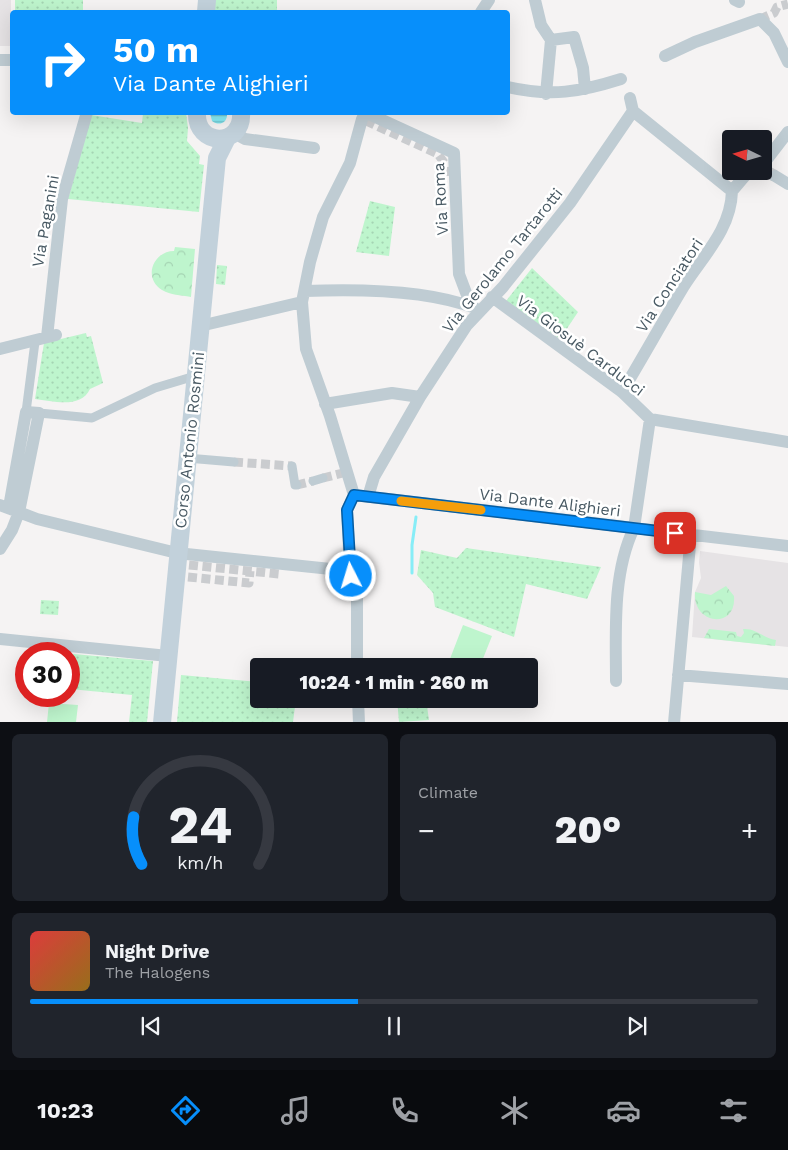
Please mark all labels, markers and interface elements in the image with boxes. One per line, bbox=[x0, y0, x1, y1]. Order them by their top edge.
text: 50 m bbox=[113, 29, 199, 71]
icon: right bbox=[30, 30, 95, 95]
text: Via Dante Alighieri bbox=[113, 71, 309, 96]
north arrow bbox=[722, 130, 772, 180]
map controls bbox=[722, 130, 772, 180]
street label: Via Roma bbox=[429, 162, 452, 236]
street label: Via Paganini bbox=[28, 173, 63, 269]
street label: Via Gerolamo Tartarotti bbox=[438, 184, 567, 336]
street label: Via Conciatori bbox=[632, 235, 707, 336]
street label: Via Giosuè Carducci bbox=[513, 291, 649, 400]
street label: Corso Antonio Rosmini bbox=[171, 351, 208, 529]
street label: Via Dante Alighieri bbox=[478, 484, 622, 521]
pin bbox=[654, 512, 696, 554]
icon: arrive bbox=[661, 519, 689, 547]
position arrow bbox=[324, 549, 376, 601]
speed limit sign: 30 bbox=[15, 642, 80, 707]
text: 10:24 · 1 min · 260 m bbox=[300, 671, 489, 694]
text: Climate bbox=[418, 783, 478, 802]
text: 24 bbox=[168, 795, 232, 856]
text: 20° bbox=[555, 808, 621, 852]
text: − bbox=[418, 814, 435, 847]
text: + bbox=[741, 814, 758, 847]
text: km/h bbox=[177, 852, 223, 873]
text: Night Drive bbox=[105, 940, 210, 963]
text: The Halogens bbox=[105, 963, 210, 982]
icon: previous bbox=[137, 1012, 165, 1040]
icon: pause bbox=[380, 1012, 408, 1040]
icon: next bbox=[623, 1012, 651, 1040]
icon: directions bbox=[168, 1093, 203, 1128]
icon: music bbox=[278, 1093, 313, 1128]
icon: phone bbox=[387, 1093, 422, 1128]
icon: climate bbox=[497, 1093, 532, 1128]
icon: car bbox=[606, 1093, 641, 1128]
icon: filters bbox=[716, 1093, 751, 1128]
text: 10:23 bbox=[37, 1098, 94, 1123]

